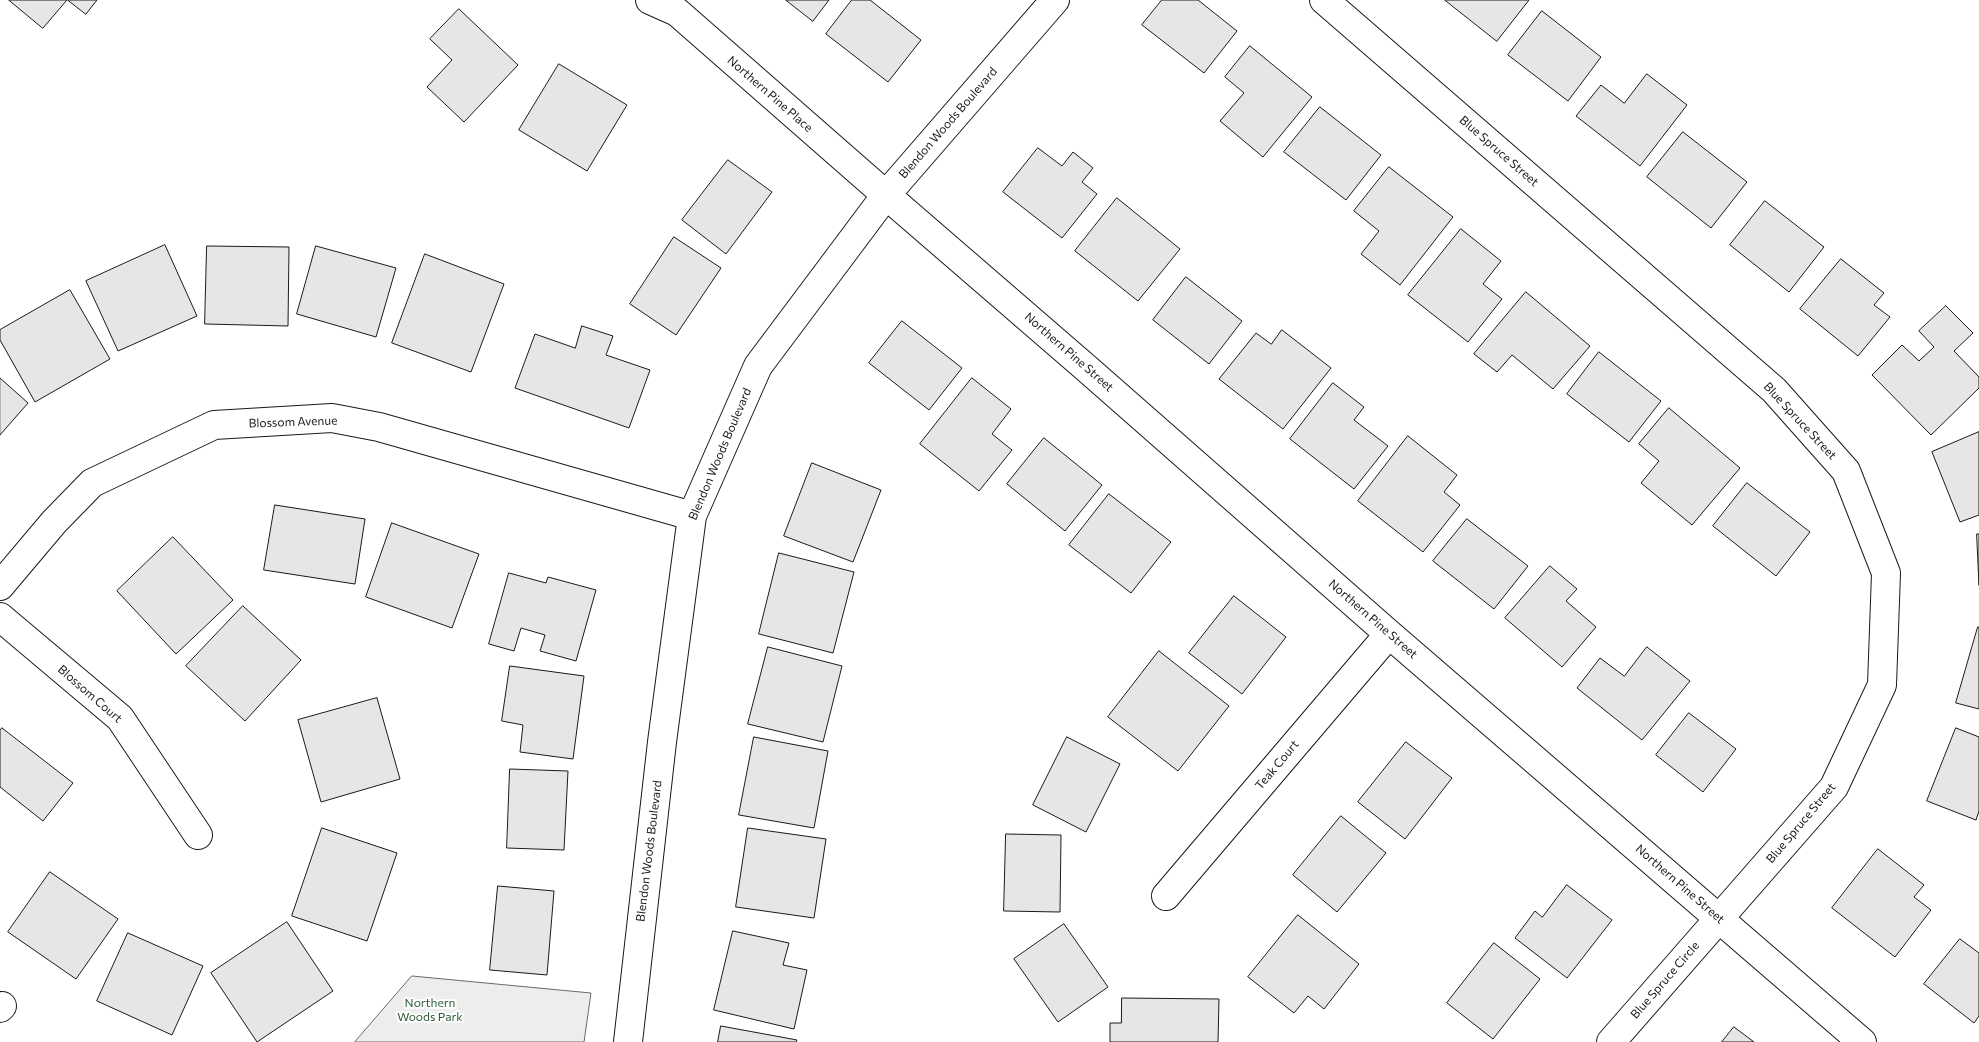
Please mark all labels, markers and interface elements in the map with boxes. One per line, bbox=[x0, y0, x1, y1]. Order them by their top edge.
street label: Northern Pine Place bbox=[724, 53, 816, 135]
street label: Blendon Woods Boulevard bbox=[896, 65, 1000, 181]
street label: Blue Spruce Street bbox=[1456, 113, 1542, 189]
street label: Northern Pine Street bbox=[1022, 309, 1116, 395]
street label: Blue Spruce Street bbox=[1761, 379, 1839, 463]
street label: Blendon Woods Boulevard bbox=[686, 386, 754, 522]
street label: Blossom Avenue bbox=[248, 413, 338, 431]
street label: Northern Pine Street bbox=[1326, 576, 1420, 662]
street label: Blossom Court bbox=[55, 662, 125, 726]
street label: Teak Court bbox=[1252, 737, 1302, 793]
street label: Blendon Woods Boulevard bbox=[633, 779, 665, 923]
street label: Blue Spruce Street bbox=[1763, 780, 1839, 866]
street label: Northern Pine Street bbox=[1633, 841, 1727, 927]
street label: Blue Spruce Circle bbox=[1628, 938, 1702, 1022]
park label: Northern Woods Park bbox=[397, 996, 463, 1024]

